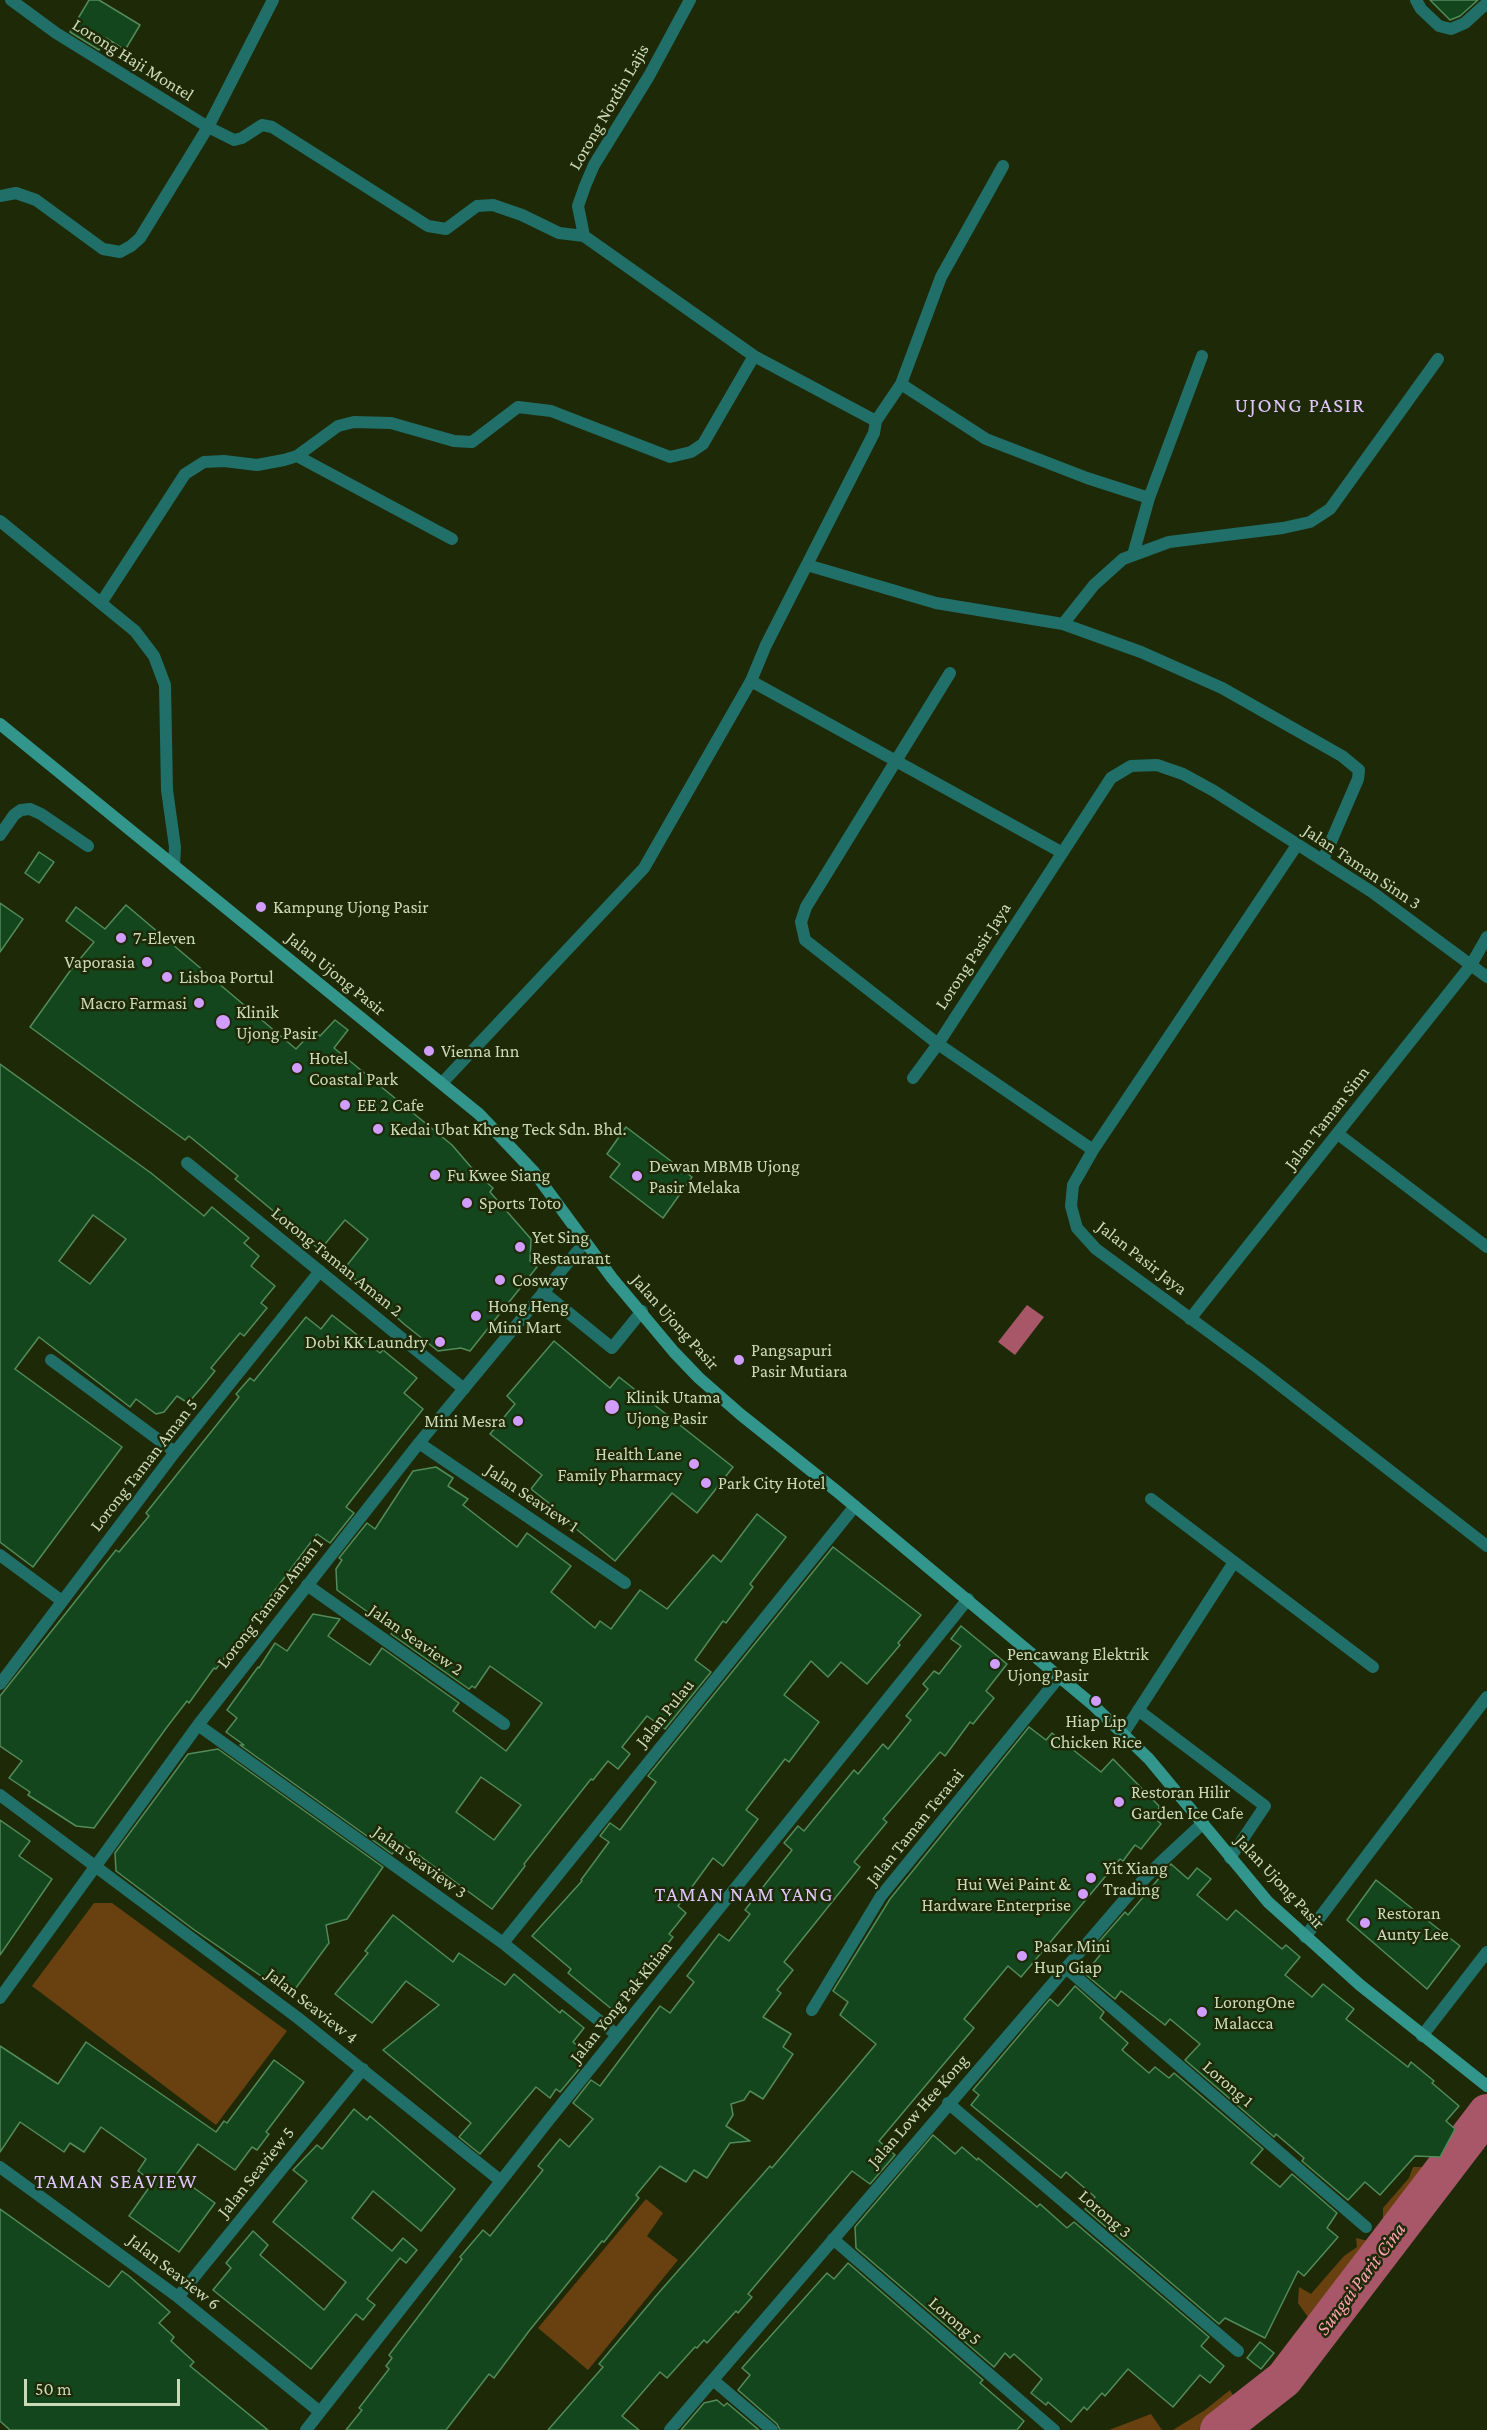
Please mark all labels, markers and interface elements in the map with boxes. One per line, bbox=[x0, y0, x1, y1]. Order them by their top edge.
street label: Lorong Haji Montel bbox=[68, 14, 198, 106]
street label: Lorong Nordin Lajis bbox=[564, 40, 654, 174]
district label: UJONG PASIR bbox=[1235, 393, 1365, 419]
street label: Jalan Taman Sinn 3 bbox=[1299, 820, 1425, 914]
place label: Kampung Ujong Pasir bbox=[273, 896, 429, 918]
street label: Lorong Pasir Jaya bbox=[930, 898, 1016, 1014]
marker: Kampung Ujong Pasir bbox=[254, 900, 268, 914]
place label: 7-Eleven bbox=[133, 927, 196, 949]
street label: Jalan Ujong Pasir bbox=[282, 927, 390, 1021]
marker: 7-Eleven bbox=[114, 931, 128, 945]
place label: Vaporasia bbox=[64, 951, 135, 973]
marker: Vaporasia bbox=[140, 955, 154, 969]
place label: Lisboa Portul bbox=[179, 966, 274, 988]
marker: Lisboa Portul bbox=[160, 970, 174, 984]
place label: Macro Farmasi bbox=[80, 992, 187, 1014]
marker: Macro Farmasi bbox=[192, 996, 206, 1010]
place label: Klinik Ujong Pasir bbox=[236, 1001, 318, 1044]
marker: Klinik Ujong Pasir bbox=[214, 1013, 232, 1031]
place label: Vienna Inn bbox=[441, 1040, 519, 1062]
marker: Vienna Inn bbox=[422, 1044, 436, 1058]
place label: Hotel Coastal Park bbox=[309, 1047, 398, 1090]
marker: Hotel Coastal Park bbox=[290, 1061, 304, 1075]
street label: Jalan Taman Sinn bbox=[1280, 1062, 1374, 1174]
place label: EE 2 Cafe bbox=[357, 1094, 424, 1116]
marker: EE 2 Cafe bbox=[338, 1098, 352, 1112]
place label: Kedai Ubat Kheng Teck Sdn. Bhd. bbox=[390, 1118, 627, 1140]
marker: Kedai Ubat Kheng Teck Sdn. Bhd. bbox=[371, 1122, 385, 1136]
place label: Dewan MBMB Ujong Pasir Melaka bbox=[649, 1155, 800, 1198]
place label: Fu Kwee Siang bbox=[447, 1164, 550, 1186]
marker: Fu Kwee Siang bbox=[428, 1168, 442, 1182]
marker: Dewan MBMB Ujong Pasir Melaka bbox=[630, 1169, 644, 1183]
place label: Sports Toto bbox=[479, 1192, 561, 1214]
marker: Sports Toto bbox=[460, 1196, 474, 1210]
street label: Lorong Taman Aman 2 bbox=[267, 1202, 407, 1322]
street label: Jalan Pasir Jaya bbox=[1093, 1216, 1191, 1300]
place label: Yet Sing Restaurant bbox=[532, 1226, 610, 1268]
marker: Yet Sing Restaurant bbox=[513, 1240, 527, 1254]
place label: Cosway bbox=[512, 1269, 568, 1291]
street label: Jalan Ujong Pasir bbox=[626, 1270, 724, 1374]
marker: Cosway bbox=[493, 1273, 507, 1287]
place label: Hong Heng Mini Mart bbox=[488, 1295, 569, 1338]
marker: Hong Heng Mini Mart bbox=[469, 1309, 483, 1323]
place label: Dobi KK Laundry bbox=[305, 1331, 428, 1353]
marker: Dobi KK Laundry bbox=[433, 1335, 447, 1349]
place label: Pangsapuri Pasir Mutiara bbox=[751, 1339, 848, 1382]
marker: Pangsapuri Pasir Mutiara bbox=[732, 1353, 746, 1367]
place label: Klinik Utama Ujong Pasir bbox=[626, 1386, 721, 1428]
street label: Lorong Taman Aman 5 bbox=[85, 1394, 203, 1536]
marker: Klinik Utama Ujong Pasir bbox=[603, 1398, 621, 1416]
place label: Mini Mesra bbox=[424, 1410, 506, 1432]
marker: Mini Mesra bbox=[511, 1414, 525, 1428]
place label: Health Lane Family Pharmacy bbox=[558, 1443, 682, 1486]
marker: Health Lane Family Pharmacy bbox=[687, 1457, 701, 1471]
street label: Jalan Seaview 1 bbox=[481, 1459, 583, 1537]
place label: Park City Hotel bbox=[718, 1472, 825, 1494]
marker: Park City Hotel bbox=[699, 1476, 713, 1490]
street label: Lorong Taman Aman 1 bbox=[212, 1533, 328, 1673]
street label: Jalan Seaview 2 bbox=[365, 1599, 467, 1681]
place label: Pencawang Elektrik Ujong Pasir bbox=[1007, 1643, 1149, 1686]
marker: Pencawang Elektrik Ujong Pasir bbox=[988, 1657, 1002, 1671]
street label: Jalan Pulau bbox=[631, 1675, 699, 1751]
marker: Hiap Lip Chicken Rice bbox=[1089, 1694, 1103, 1708]
place label: Hiap Lip Chicken Rice bbox=[1050, 1710, 1142, 1752]
street label: Jalan Taman Teratai bbox=[861, 1764, 969, 1890]
place label: Restoran Hilir Garden Ice Cafe bbox=[1131, 1781, 1243, 1824]
marker: Restoran Hilir Garden Ice Cafe bbox=[1112, 1795, 1126, 1809]
street label: Jalan Seaview 3 bbox=[369, 1821, 471, 1903]
street label: Jalan Ujong Pasir bbox=[1231, 1830, 1329, 1934]
place label: Yit Xiang Trading bbox=[1103, 1857, 1168, 1900]
marker: Yit Xiang Trading bbox=[1084, 1871, 1098, 1885]
place label: Hui Wei Paint & Hardware Enterprise bbox=[922, 1873, 1071, 1916]
district label: TAMAN NAM YANG bbox=[654, 1883, 834, 1907]
marker: Hui Wei Paint & Hardware Enterprise bbox=[1076, 1887, 1090, 1901]
place label: Restoran Aunty Lee bbox=[1377, 1902, 1449, 1944]
marker: Restoran Aunty Lee bbox=[1358, 1916, 1372, 1930]
place label: Pasar Mini Hup Giap bbox=[1034, 1935, 1110, 1978]
street label: Jalan Yong Pak Khian bbox=[565, 1937, 677, 2067]
marker: Pasar Mini Hup Giap bbox=[1015, 1949, 1029, 1963]
street label: Jalan Seaview 4 bbox=[262, 1963, 362, 2049]
place label: LorongOne Malacca bbox=[1214, 1991, 1295, 2034]
marker: LorongOne Malacca bbox=[1195, 2005, 1209, 2019]
street label: Jalan Low Hee Kong bbox=[863, 2050, 973, 2172]
street label: Lorong 1 bbox=[1198, 2056, 1258, 2112]
street label: Jalan Seaview 5 bbox=[213, 2122, 299, 2222]
district label: TAMAN SEAVIEW bbox=[34, 2170, 198, 2194]
street label: Lorong 3 bbox=[1074, 2185, 1136, 2243]
water label: Sungai Parit Cina bbox=[1311, 2218, 1411, 2340]
street label: Jalan Seaview 6 bbox=[124, 2229, 224, 2315]
street label: Lorong 5 bbox=[924, 2292, 986, 2350]
scale bar bbox=[27, 2367, 183, 2405]
text: 50 m bbox=[35, 2379, 72, 2399]

